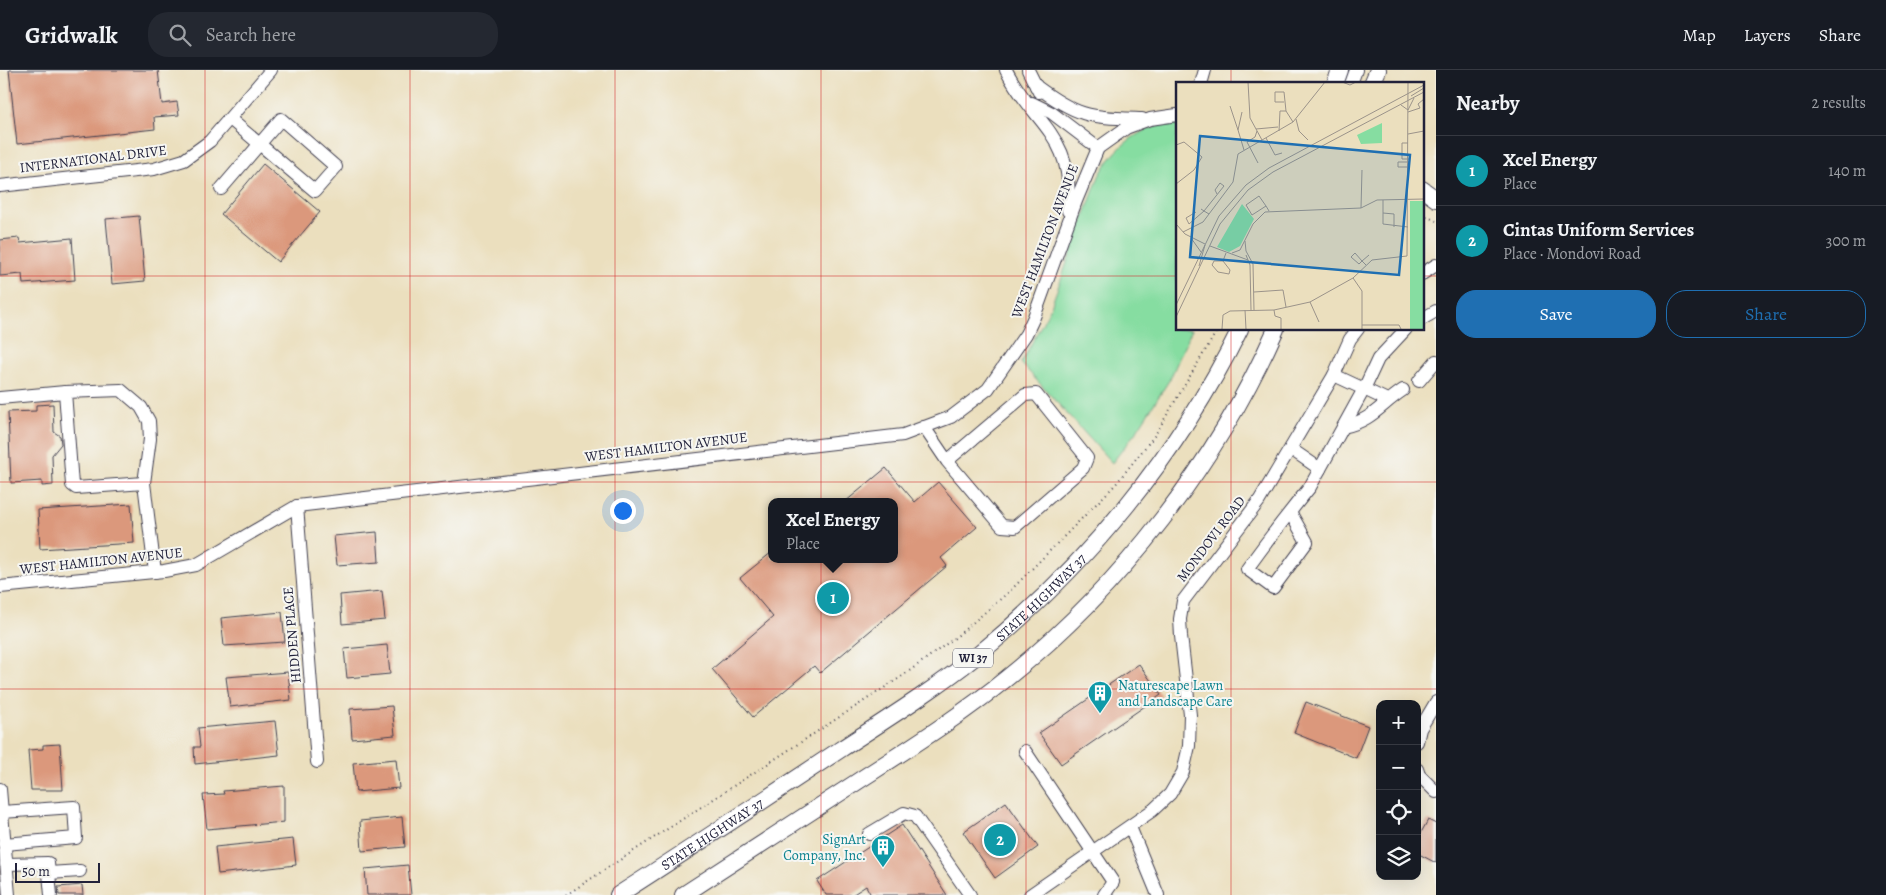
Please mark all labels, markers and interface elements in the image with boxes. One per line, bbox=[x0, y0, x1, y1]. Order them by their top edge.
search box bbox=[148, 12, 498, 57]
text: Gridwalk bbox=[25, 19, 118, 51]
icon: search bbox=[166, 21, 194, 49]
text: Search here bbox=[206, 22, 296, 48]
text: Map bbox=[1683, 23, 1716, 47]
text: Layers bbox=[1744, 23, 1791, 47]
text: Share bbox=[1819, 23, 1861, 47]
inset map bbox=[1176, 82, 1424, 330]
text: Nearby bbox=[1456, 89, 1519, 117]
text: 2 results bbox=[1811, 92, 1866, 114]
street label: INTERNATIONAL DRIVE bbox=[19, 141, 167, 177]
text: Xcel Energy bbox=[1503, 147, 1597, 173]
text: 1 bbox=[1469, 160, 1475, 182]
text: 140 m bbox=[1828, 160, 1866, 182]
street label: WEST HAMILTON AVENUE bbox=[1006, 161, 1083, 322]
text: Place bbox=[1503, 173, 1537, 195]
text: Cintas Uniform Services bbox=[1503, 217, 1694, 243]
text: 2 bbox=[1468, 230, 1476, 252]
text: 300 m bbox=[1826, 230, 1866, 252]
text: Place · Mondovi Road bbox=[1503, 243, 1641, 265]
button: Save bbox=[1456, 290, 1656, 338]
button: Share bbox=[1666, 290, 1866, 338]
street label: WEST HAMILTON AVENUE bbox=[583, 428, 748, 467]
street label: MONDOVI ROAD bbox=[1172, 492, 1250, 586]
your location bbox=[610, 498, 636, 524]
popup bbox=[768, 498, 898, 563]
text: Xcel Energy bbox=[786, 507, 880, 533]
text: Place bbox=[786, 533, 820, 555]
street label: WEST HAMILTON AVENUE bbox=[18, 543, 183, 579]
street label: STATE HIGHWAY 37 bbox=[991, 549, 1090, 645]
pin: 1 bbox=[817, 579, 849, 617]
street label: HIDDEN PLACE bbox=[278, 586, 306, 684]
road number: WI 37 bbox=[953, 648, 993, 668]
place label: Naturescape Lawn and Landscape Care bbox=[1118, 676, 1232, 711]
building icon: Naturescape Lawn and Landscape Care bbox=[1087, 680, 1113, 714]
map controls bbox=[1376, 700, 1421, 880]
button: + bbox=[1376, 700, 1421, 745]
button: − bbox=[1376, 745, 1421, 790]
button: locate bbox=[1376, 790, 1421, 835]
street label: STATE HIGHWAY 37 bbox=[657, 793, 767, 875]
pin: 2 bbox=[984, 821, 1016, 859]
place label: SignArt Company, Inc. bbox=[783, 830, 866, 865]
building icon: SignArt Company, Inc. bbox=[870, 834, 896, 868]
button: layers bbox=[1376, 835, 1421, 880]
scale bar bbox=[15, 860, 100, 883]
text: 50 m bbox=[22, 862, 50, 881]

